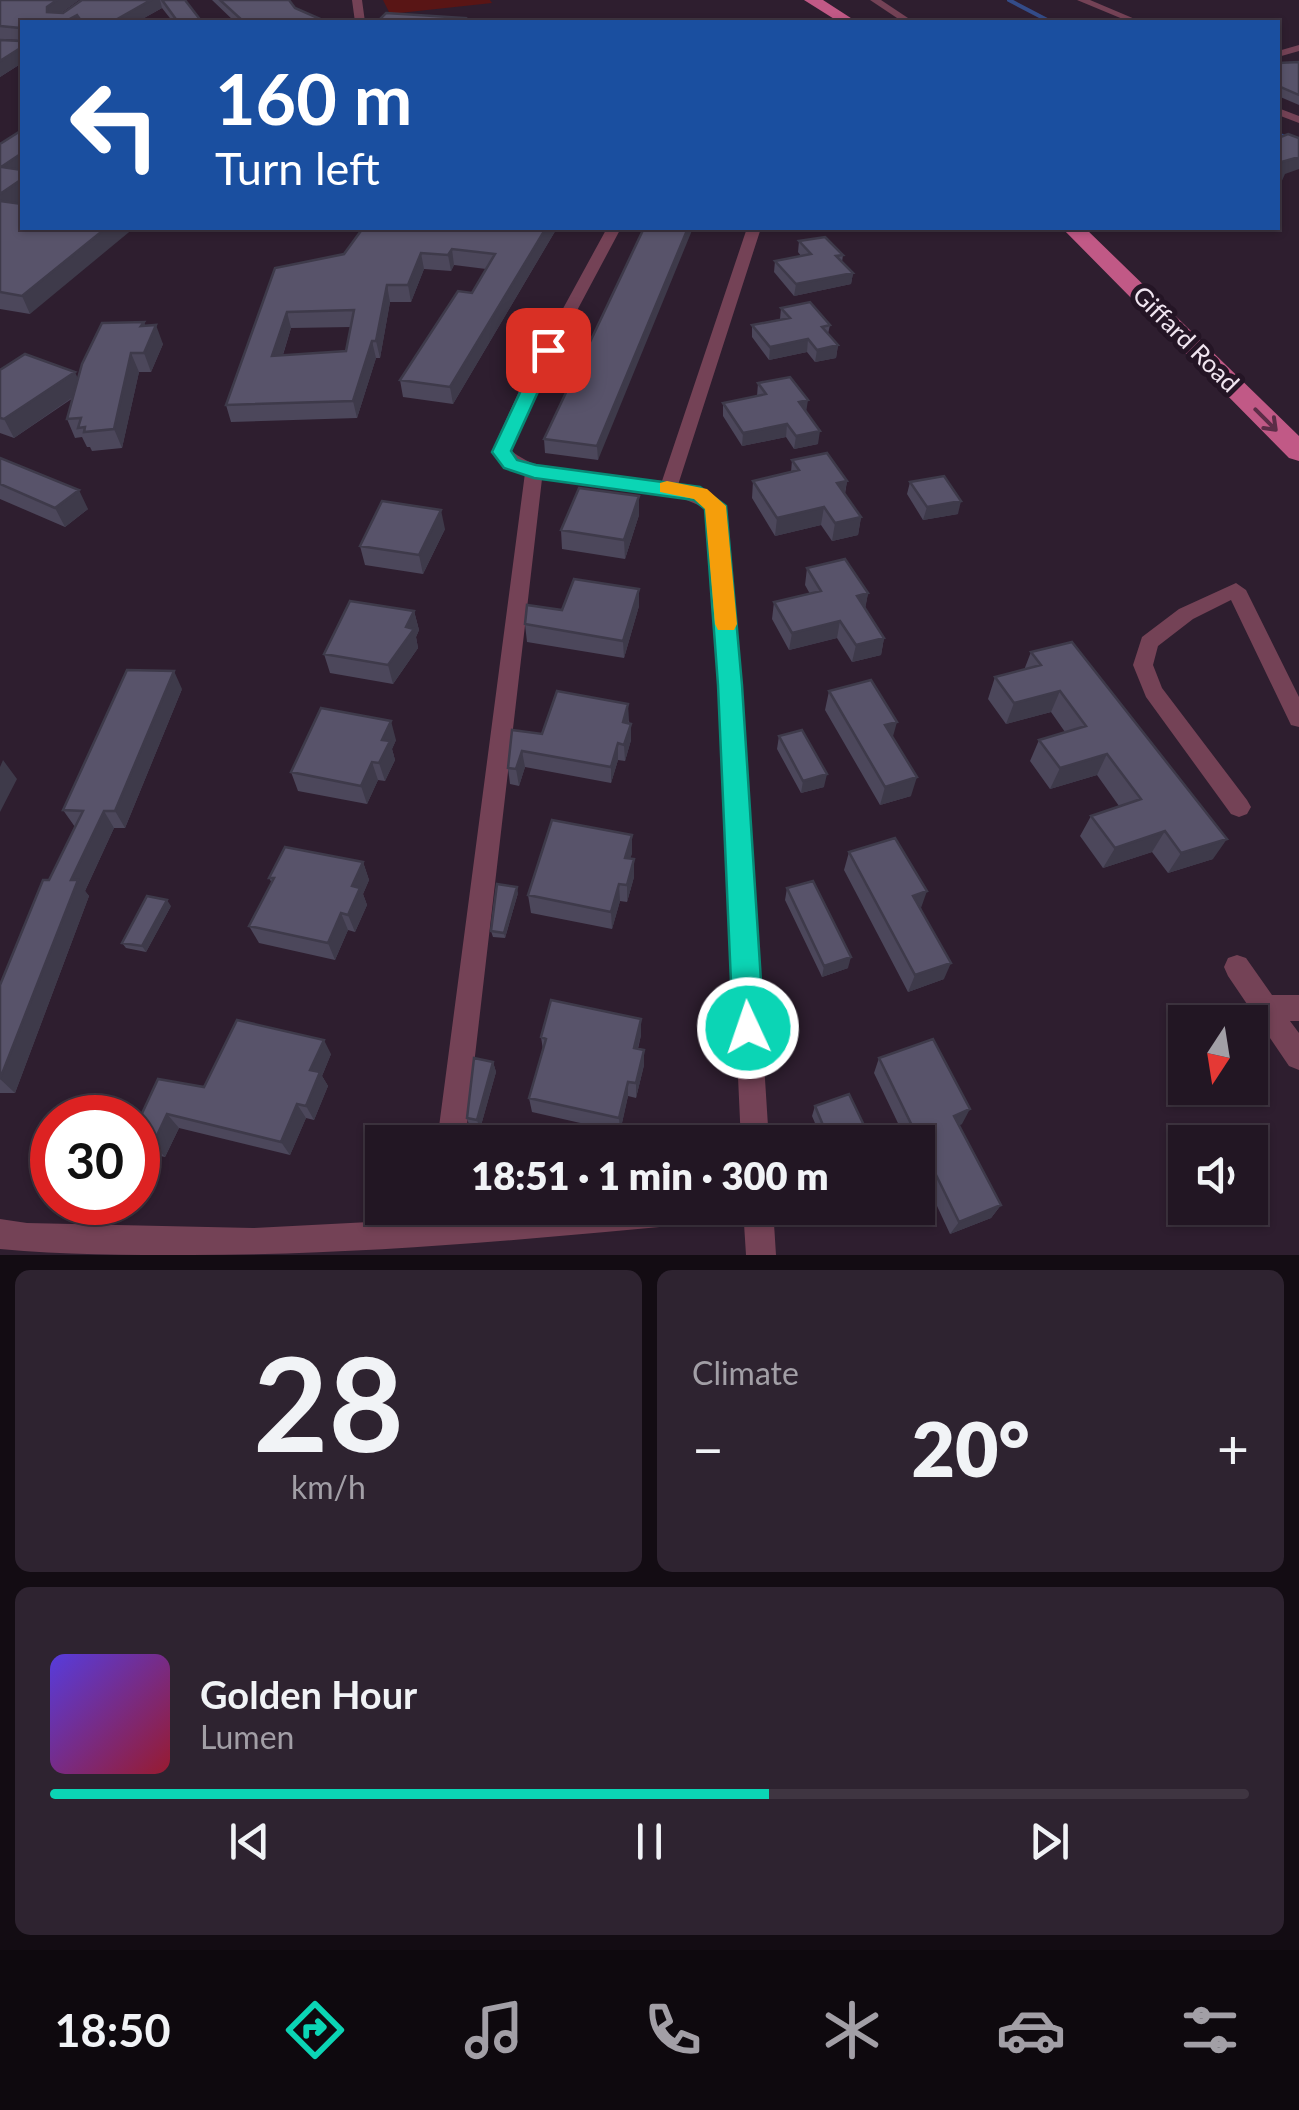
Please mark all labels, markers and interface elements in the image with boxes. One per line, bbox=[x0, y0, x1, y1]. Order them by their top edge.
text: 160 m bbox=[215, 56, 412, 140]
icon: left bbox=[50, 60, 180, 190]
text: Turn left bbox=[215, 141, 380, 195]
street label: Giffard Road bbox=[1127, 279, 1246, 398]
pin bbox=[506, 308, 591, 393]
icon: arrive bbox=[521, 323, 576, 378]
one-way arrow bbox=[1254, 407, 1278, 431]
position arrow bbox=[696, 976, 800, 1080]
north arrow bbox=[1168, 1005, 1268, 1105]
map controls bbox=[1168, 1005, 1268, 1225]
speed limit sign: 30 bbox=[30, 1095, 160, 1225]
button: sound bbox=[1168, 1125, 1268, 1225]
text: 18:51 · 1 min · 300 m bbox=[471, 1152, 829, 1198]
text: 28 bbox=[253, 1324, 404, 1480]
text: Climate bbox=[692, 1353, 799, 1392]
text: 20° bbox=[911, 1403, 1030, 1493]
text: − bbox=[692, 1415, 724, 1481]
text: + bbox=[1217, 1415, 1249, 1481]
text: km/h bbox=[291, 1467, 366, 1506]
text: Golden Hour bbox=[200, 1671, 417, 1717]
text: Lumen bbox=[200, 1717, 294, 1756]
icon: previous bbox=[222, 1814, 277, 1869]
icon: pause bbox=[622, 1814, 677, 1869]
icon: next bbox=[1022, 1814, 1077, 1869]
icon: directions bbox=[280, 1995, 350, 2065]
icon: music bbox=[459, 1995, 529, 2065]
icon: phone bbox=[638, 1995, 708, 2065]
icon: climate bbox=[817, 1995, 887, 2065]
icon: car bbox=[996, 1995, 1066, 2065]
icon: filters bbox=[1175, 1995, 1245, 2065]
text: 18:50 bbox=[55, 2003, 171, 2057]

